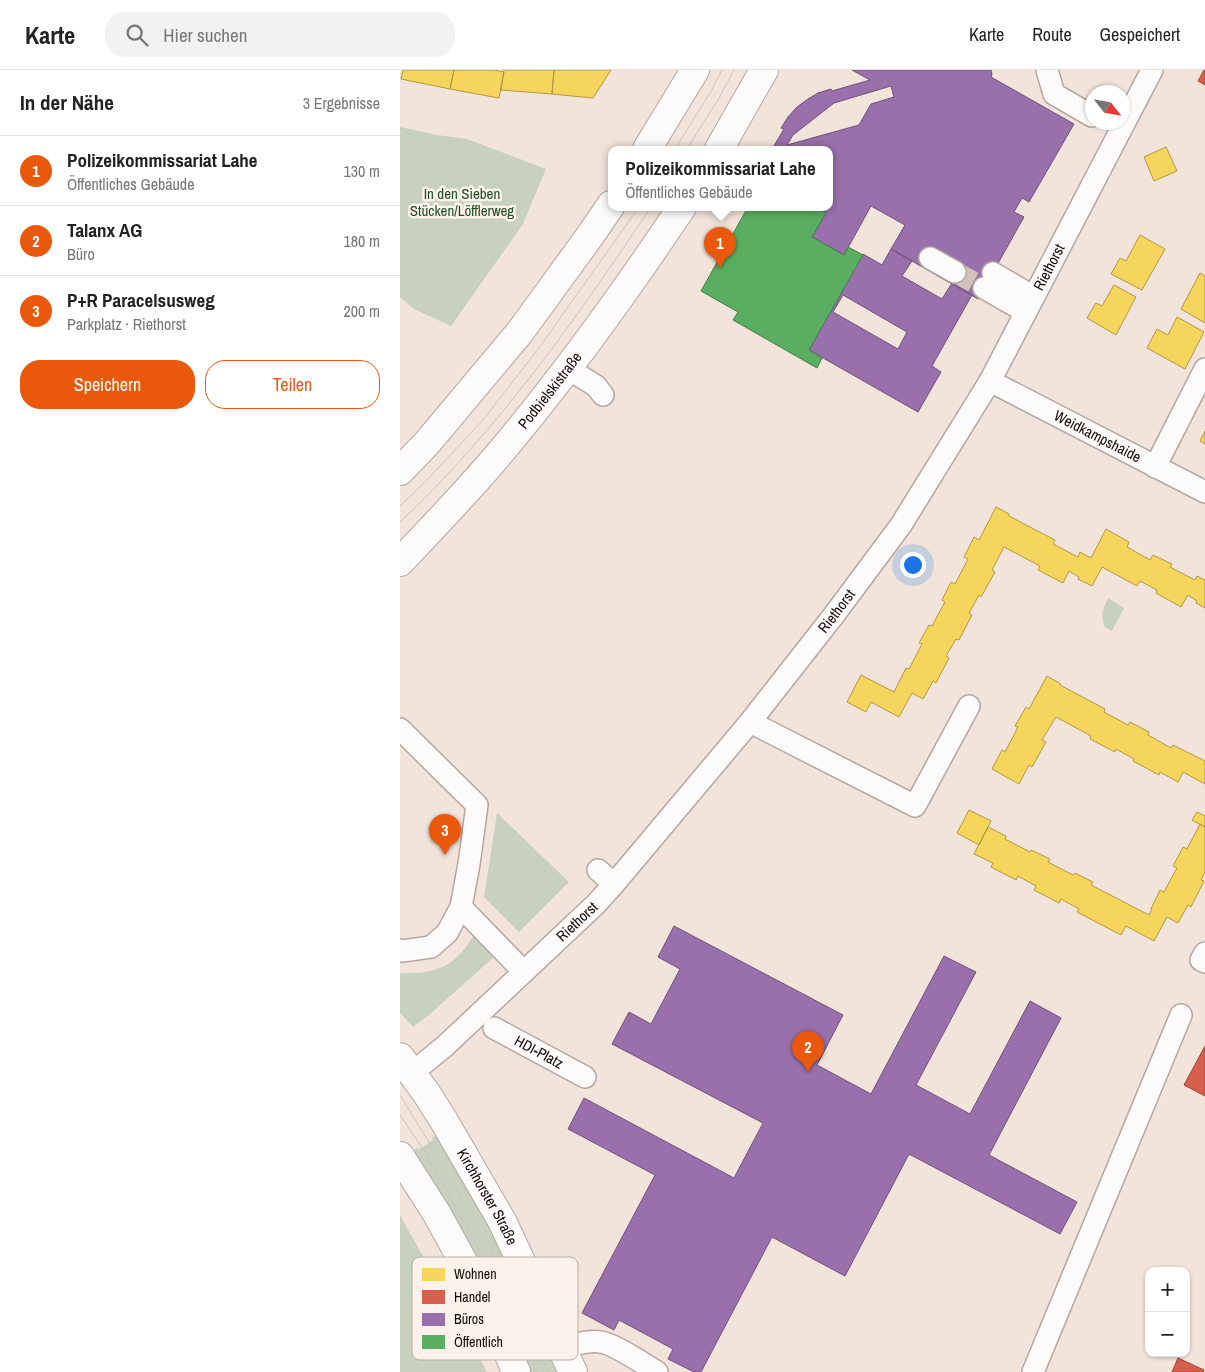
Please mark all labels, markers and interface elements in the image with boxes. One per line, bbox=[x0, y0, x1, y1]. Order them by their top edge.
search box bbox=[105, 12, 455, 57]
text: Karte bbox=[25, 19, 75, 51]
icon: search bbox=[123, 21, 151, 49]
text: Hier suchen bbox=[163, 22, 247, 48]
text: Karte bbox=[969, 22, 1004, 47]
text: Route bbox=[1032, 22, 1072, 47]
text: Gespeichert bbox=[1100, 22, 1180, 47]
north arrow bbox=[1085, 85, 1130, 130]
text: In der Nähe bbox=[20, 88, 114, 117]
text: 3 Ergebnisse bbox=[303, 92, 380, 114]
popup bbox=[608, 146, 833, 211]
text: Polizeikommissariat Lahe bbox=[67, 147, 258, 173]
text: Polizeikommissariat Lahe bbox=[625, 155, 816, 181]
text: 1 bbox=[32, 160, 40, 182]
text: 130 m bbox=[344, 160, 380, 182]
text: Öffentliches Gebäude bbox=[67, 173, 194, 195]
text: Öffentliches Gebäude bbox=[625, 181, 753, 203]
park label: In den Sieben Stücken/Löfflerweg bbox=[410, 183, 514, 221]
text: Talanx AG bbox=[67, 217, 142, 243]
pin: 1 bbox=[704, 227, 736, 268]
text: 2 bbox=[32, 230, 40, 252]
text: 180 m bbox=[344, 230, 380, 252]
street label: Riethorst bbox=[1028, 240, 1070, 294]
text: Büro bbox=[67, 243, 95, 265]
text: P+R Paracelsusweg bbox=[67, 287, 215, 313]
text: 3 bbox=[32, 300, 40, 322]
text: 200 m bbox=[344, 300, 380, 322]
text: Parkplatz · Riethorst bbox=[67, 313, 186, 335]
street label: Podbielskistraße bbox=[513, 347, 586, 433]
button: Speichern bbox=[20, 360, 195, 409]
button: Teilen bbox=[205, 360, 380, 409]
street label: Weidkampshaide bbox=[1050, 405, 1145, 467]
your location bbox=[900, 552, 926, 578]
street label: Riethorst bbox=[813, 584, 860, 637]
pin: 3 bbox=[429, 814, 461, 855]
street label: Riethorst bbox=[551, 896, 603, 946]
street label: HDI-Platz bbox=[511, 1030, 567, 1073]
pin: 2 bbox=[792, 1031, 824, 1072]
street label: Kirchhorster Straße bbox=[452, 1145, 523, 1248]
legend bbox=[412, 1257, 578, 1360]
text: Wohnen bbox=[454, 1265, 497, 1283]
map controls bbox=[1145, 1267, 1190, 1357]
button: + bbox=[1145, 1267, 1190, 1312]
text: Handel bbox=[454, 1288, 490, 1306]
text: Büros bbox=[454, 1310, 484, 1328]
button: − bbox=[1145, 1312, 1190, 1357]
text: Öffentlich bbox=[454, 1333, 503, 1351]

